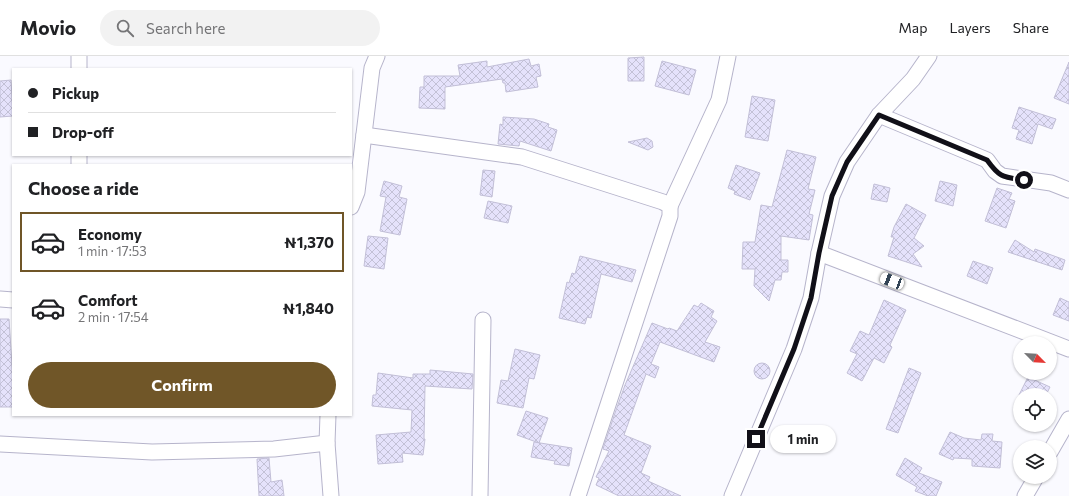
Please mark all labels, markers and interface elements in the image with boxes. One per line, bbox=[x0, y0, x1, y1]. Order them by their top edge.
search box bbox=[100, 10, 380, 46]
text: Movio bbox=[20, 16, 76, 39]
icon: search bbox=[114, 17, 136, 39]
text: Search here bbox=[146, 19, 225, 37]
text: Map bbox=[899, 19, 927, 36]
text: Layers bbox=[949, 19, 991, 36]
text: Share bbox=[1013, 19, 1049, 36]
text: Pickup bbox=[52, 84, 99, 102]
text: Drop-off bbox=[52, 123, 114, 141]
route start bbox=[1015, 171, 1033, 189]
text: Choose a ride bbox=[28, 177, 139, 199]
icon: car bbox=[30, 224, 66, 260]
text: Economy bbox=[78, 225, 142, 243]
text: ₦1,370 bbox=[284, 233, 334, 251]
text: 1 min · 17:53 bbox=[78, 243, 147, 259]
car bbox=[879, 271, 905, 291]
icon: car bbox=[30, 290, 66, 326]
text: Comfort bbox=[78, 291, 138, 309]
text: ₦1,840 bbox=[283, 299, 334, 317]
text: 2 min · 17:54 bbox=[78, 309, 149, 325]
north arrow bbox=[1013, 336, 1057, 380]
map controls bbox=[1013, 336, 1057, 484]
button: Confirm bbox=[28, 362, 336, 408]
button: locate bbox=[1013, 388, 1057, 432]
callout: 1 min bbox=[770, 425, 836, 453]
route end bbox=[747, 430, 765, 448]
text: 1 min bbox=[788, 431, 818, 447]
button: layers bbox=[1013, 440, 1057, 484]

